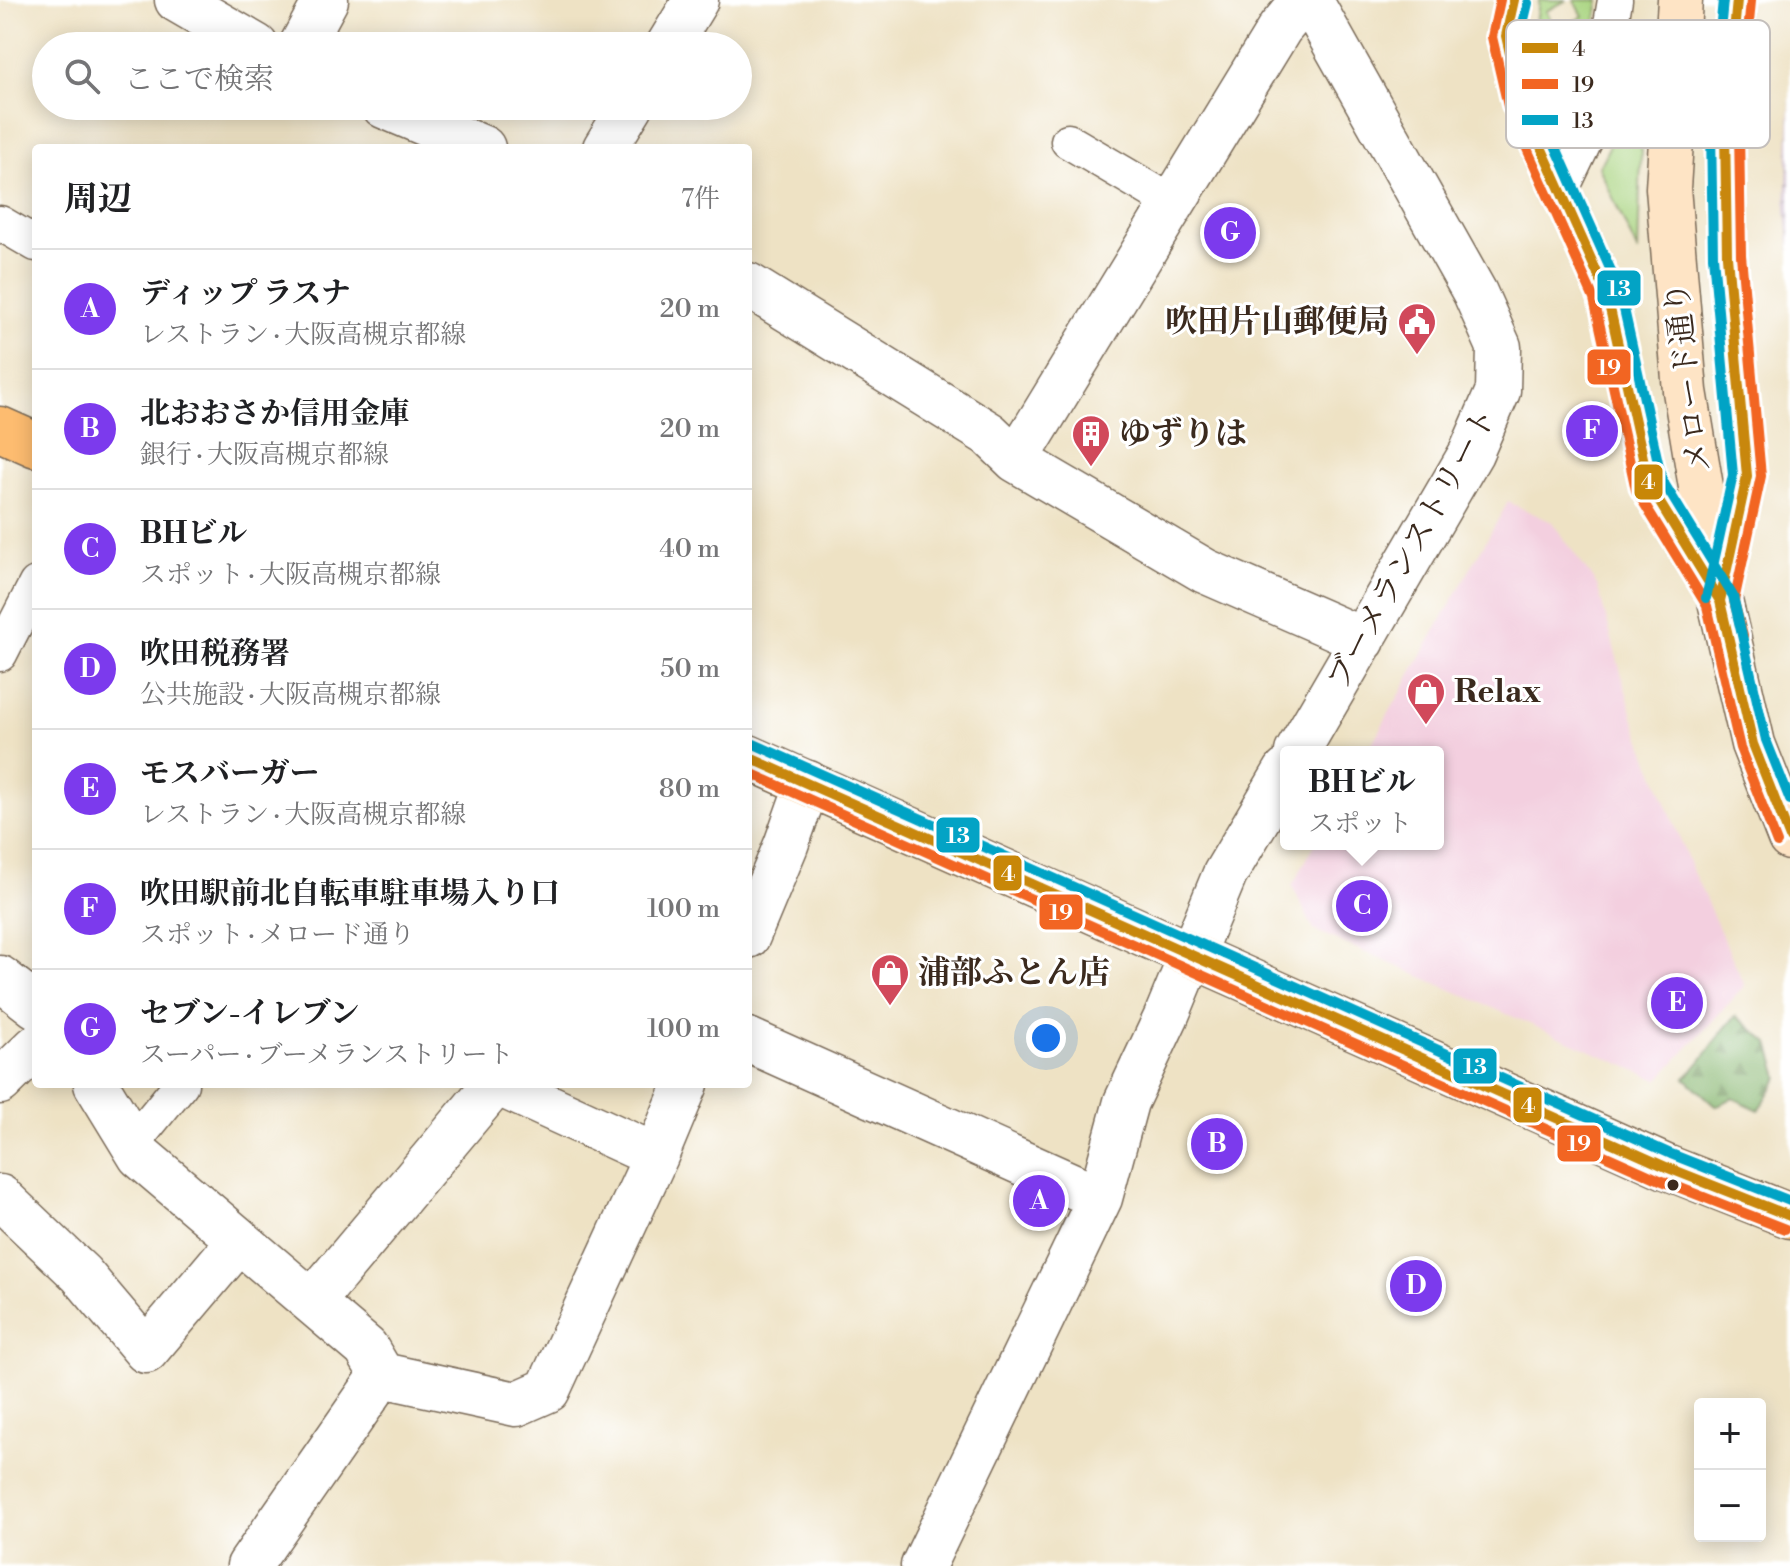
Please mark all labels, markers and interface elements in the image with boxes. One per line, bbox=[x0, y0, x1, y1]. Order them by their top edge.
legend bbox=[1506, 20, 1770, 148]
search box bbox=[32, 32, 752, 120]
text: 4 bbox=[1572, 36, 1585, 63]
icon: search bbox=[60, 54, 104, 98]
text: ここで検索 bbox=[124, 61, 274, 99]
text: 19 bbox=[1572, 72, 1594, 99]
text: 13 bbox=[1572, 108, 1594, 135]
text: 周辺 bbox=[64, 179, 132, 221]
text: 7件 bbox=[681, 183, 720, 215]
pin: G bbox=[1204, 203, 1256, 263]
line badge: 13 bbox=[1596, 269, 1642, 307]
text: ディップ ラスナ bbox=[140, 275, 351, 313]
text: 13 bbox=[1607, 276, 1631, 303]
street label: メロード通り bbox=[1656, 279, 1720, 475]
text: A bbox=[81, 293, 99, 325]
text: 20 m bbox=[660, 293, 720, 325]
public building icon: 吹田片山郵便局 bbox=[1396, 301, 1438, 356]
place label: 吹田片山郵便局 bbox=[1165, 302, 1389, 342]
text: レストラン · 大阪高槻京都線 bbox=[140, 319, 466, 351]
line badge: 19 bbox=[1586, 348, 1632, 386]
text: 19 bbox=[1597, 355, 1621, 382]
text: 北おおさか信用金庫 bbox=[140, 395, 410, 433]
street label: ブーメランストリート bbox=[1318, 400, 1506, 696]
pin: F bbox=[1566, 401, 1618, 461]
text: B bbox=[80, 413, 100, 445]
text: 20 m bbox=[660, 413, 720, 445]
building icon: ゆずりは bbox=[1070, 413, 1112, 468]
place label: ゆずりは bbox=[1119, 414, 1247, 454]
text: 銀行 · 大阪高槻京都線 bbox=[140, 439, 389, 471]
line badge: 4 bbox=[1633, 463, 1664, 501]
text: 4 bbox=[1641, 469, 1655, 496]
text: BHビル bbox=[140, 515, 247, 553]
text: C bbox=[81, 533, 99, 565]
text: 40 m bbox=[659, 533, 720, 565]
text: スポット · 大阪高槻京都線 bbox=[140, 559, 441, 591]
text: 吹田税務署 bbox=[140, 635, 290, 673]
text: D bbox=[80, 653, 100, 685]
text: 50 m bbox=[660, 653, 720, 685]
shop icon: Relax bbox=[1405, 671, 1447, 726]
place label: Relax bbox=[1454, 672, 1541, 712]
text: 公共施設 · 大阪高槻京都線 bbox=[140, 679, 441, 711]
popup bbox=[1280, 746, 1444, 850]
text: モスバーガー bbox=[140, 755, 319, 793]
text: BHビル bbox=[1308, 764, 1416, 802]
text: E bbox=[81, 773, 99, 805]
text: 80 m bbox=[659, 773, 720, 805]
text: レストラン · 大阪高槻京都線 bbox=[140, 799, 466, 831]
text: スポット bbox=[1308, 808, 1412, 840]
line badge: 13 bbox=[935, 816, 981, 854]
text: 13 bbox=[946, 823, 970, 850]
line badge: 4 bbox=[992, 854, 1023, 892]
text: 4 bbox=[1001, 861, 1015, 888]
text: 吹田駅前北自転車駐車場入り口 bbox=[140, 875, 560, 913]
pin: C bbox=[1336, 876, 1388, 936]
text: F bbox=[81, 893, 99, 925]
text: 100 m bbox=[647, 893, 720, 925]
line badge: 19 bbox=[1038, 893, 1084, 931]
text: 19 bbox=[1049, 900, 1073, 927]
text: スポット · メロード通り bbox=[140, 919, 415, 951]
shop icon: 浦部ふとん店 bbox=[869, 952, 911, 1007]
place label: 浦部ふとん店 bbox=[918, 953, 1110, 993]
pin: E bbox=[1651, 973, 1703, 1033]
text: セブン-イレブン bbox=[140, 995, 359, 1033]
text: G bbox=[80, 1013, 100, 1045]
text: 100 m bbox=[647, 1013, 720, 1045]
your location bbox=[1026, 1018, 1066, 1058]
text: スーパー · ブーメランストリート bbox=[140, 1039, 514, 1071]
line badge: 13 bbox=[1452, 1047, 1498, 1085]
text: 13 bbox=[1463, 1054, 1487, 1081]
line badge: 4 bbox=[1512, 1086, 1543, 1124]
text: 4 bbox=[1521, 1093, 1535, 1120]
pin: B bbox=[1191, 1114, 1243, 1174]
line badge: 19 bbox=[1556, 1124, 1602, 1163]
text: 19 bbox=[1567, 1131, 1591, 1158]
pin: A bbox=[1013, 1171, 1065, 1231]
unlabelled marker bbox=[1665, 1177, 1681, 1193]
pin: D bbox=[1390, 1256, 1442, 1316]
map controls bbox=[1694, 1398, 1766, 1542]
button: + bbox=[1694, 1398, 1766, 1470]
button: − bbox=[1694, 1470, 1766, 1542]

